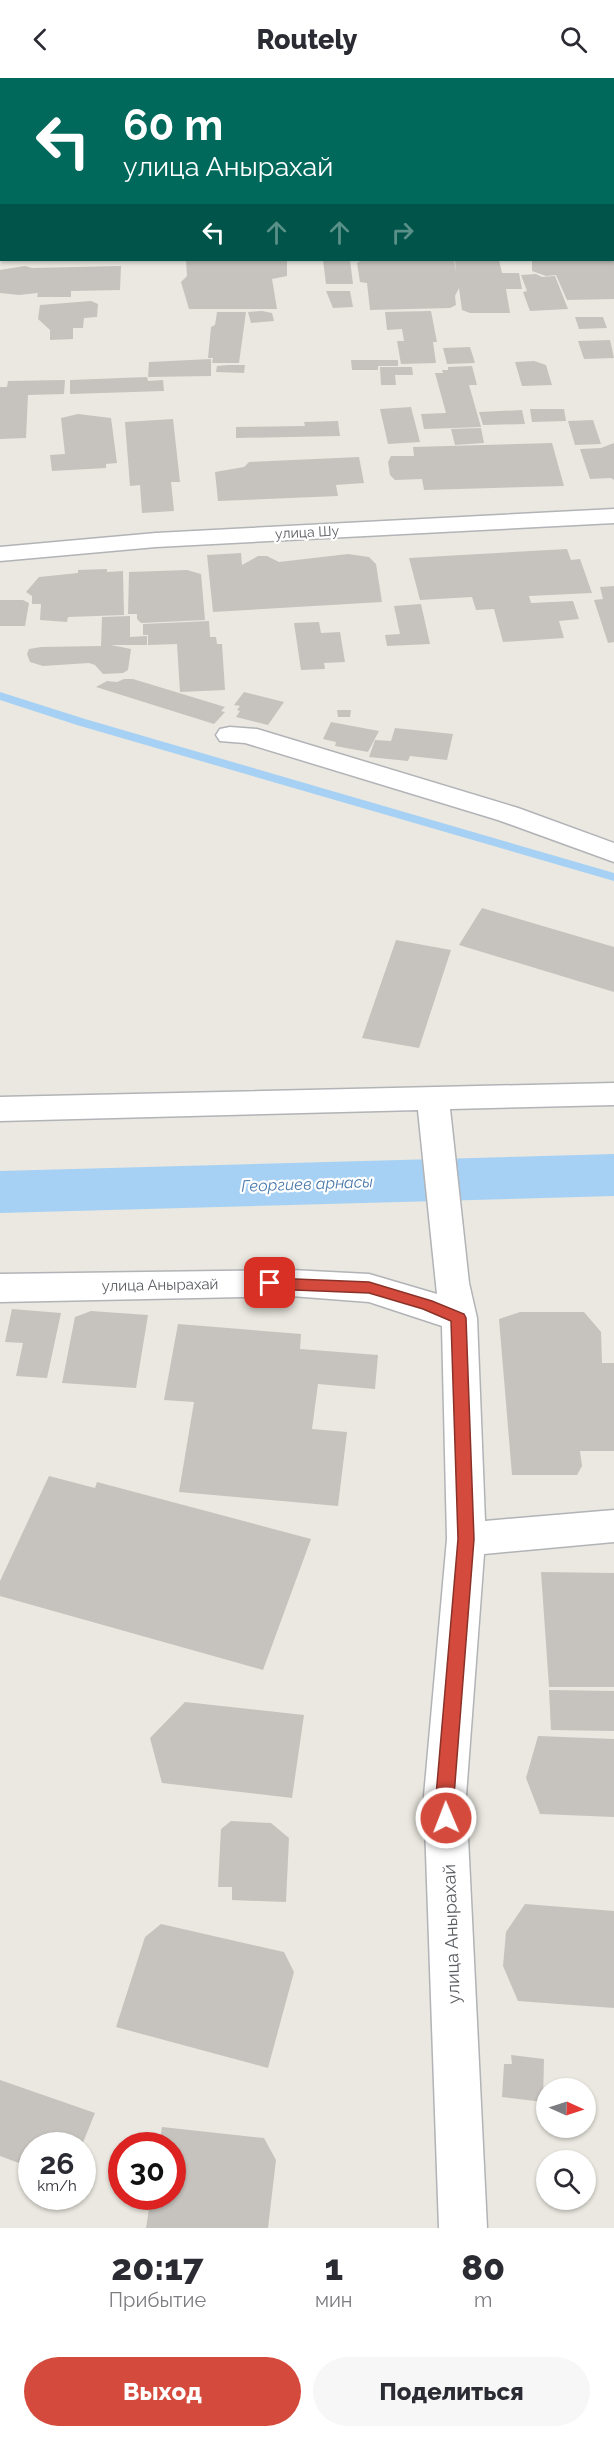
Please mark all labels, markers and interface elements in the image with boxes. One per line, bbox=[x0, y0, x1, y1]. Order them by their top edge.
icon: back bbox=[24, 23, 57, 56]
icon: search bbox=[557, 23, 590, 56]
text: Routely bbox=[256, 24, 358, 55]
text: 60 m bbox=[123, 101, 223, 150]
icon: left bbox=[24, 102, 102, 180]
text: улица Анырахай bbox=[123, 151, 333, 182]
icon: left bbox=[197, 216, 230, 249]
icon: ahead bbox=[260, 216, 293, 249]
icon: ahead bbox=[323, 216, 356, 249]
icon: right bbox=[386, 216, 419, 249]
street label: улица Шу bbox=[275, 522, 340, 542]
water label: Георгиев арнасы bbox=[241, 1172, 373, 1196]
pin bbox=[244, 1257, 295, 1308]
icon: arrive bbox=[253, 1266, 286, 1299]
street label: улица Анырахай bbox=[101, 1275, 219, 1295]
position arrow bbox=[414, 1786, 478, 1850]
street label: улица Анырахай bbox=[438, 1864, 464, 2004]
north arrow bbox=[536, 2078, 596, 2138]
map controls bbox=[536, 2078, 596, 2210]
speed limit sign: 30 bbox=[108, 2132, 186, 2210]
text: 26 bbox=[39, 2146, 75, 2181]
button: search bbox=[536, 2150, 596, 2210]
text: km/h bbox=[37, 2177, 77, 2195]
text: 20:17 bbox=[111, 2246, 204, 2288]
text: 1 bbox=[324, 2246, 343, 2288]
text: 80 bbox=[461, 2246, 505, 2288]
text: Прибытие bbox=[109, 2288, 206, 2312]
text: мин bbox=[315, 2288, 352, 2312]
text: m bbox=[474, 2288, 492, 2312]
button: Выход bbox=[24, 2357, 301, 2426]
button: Поделиться bbox=[313, 2357, 590, 2426]

